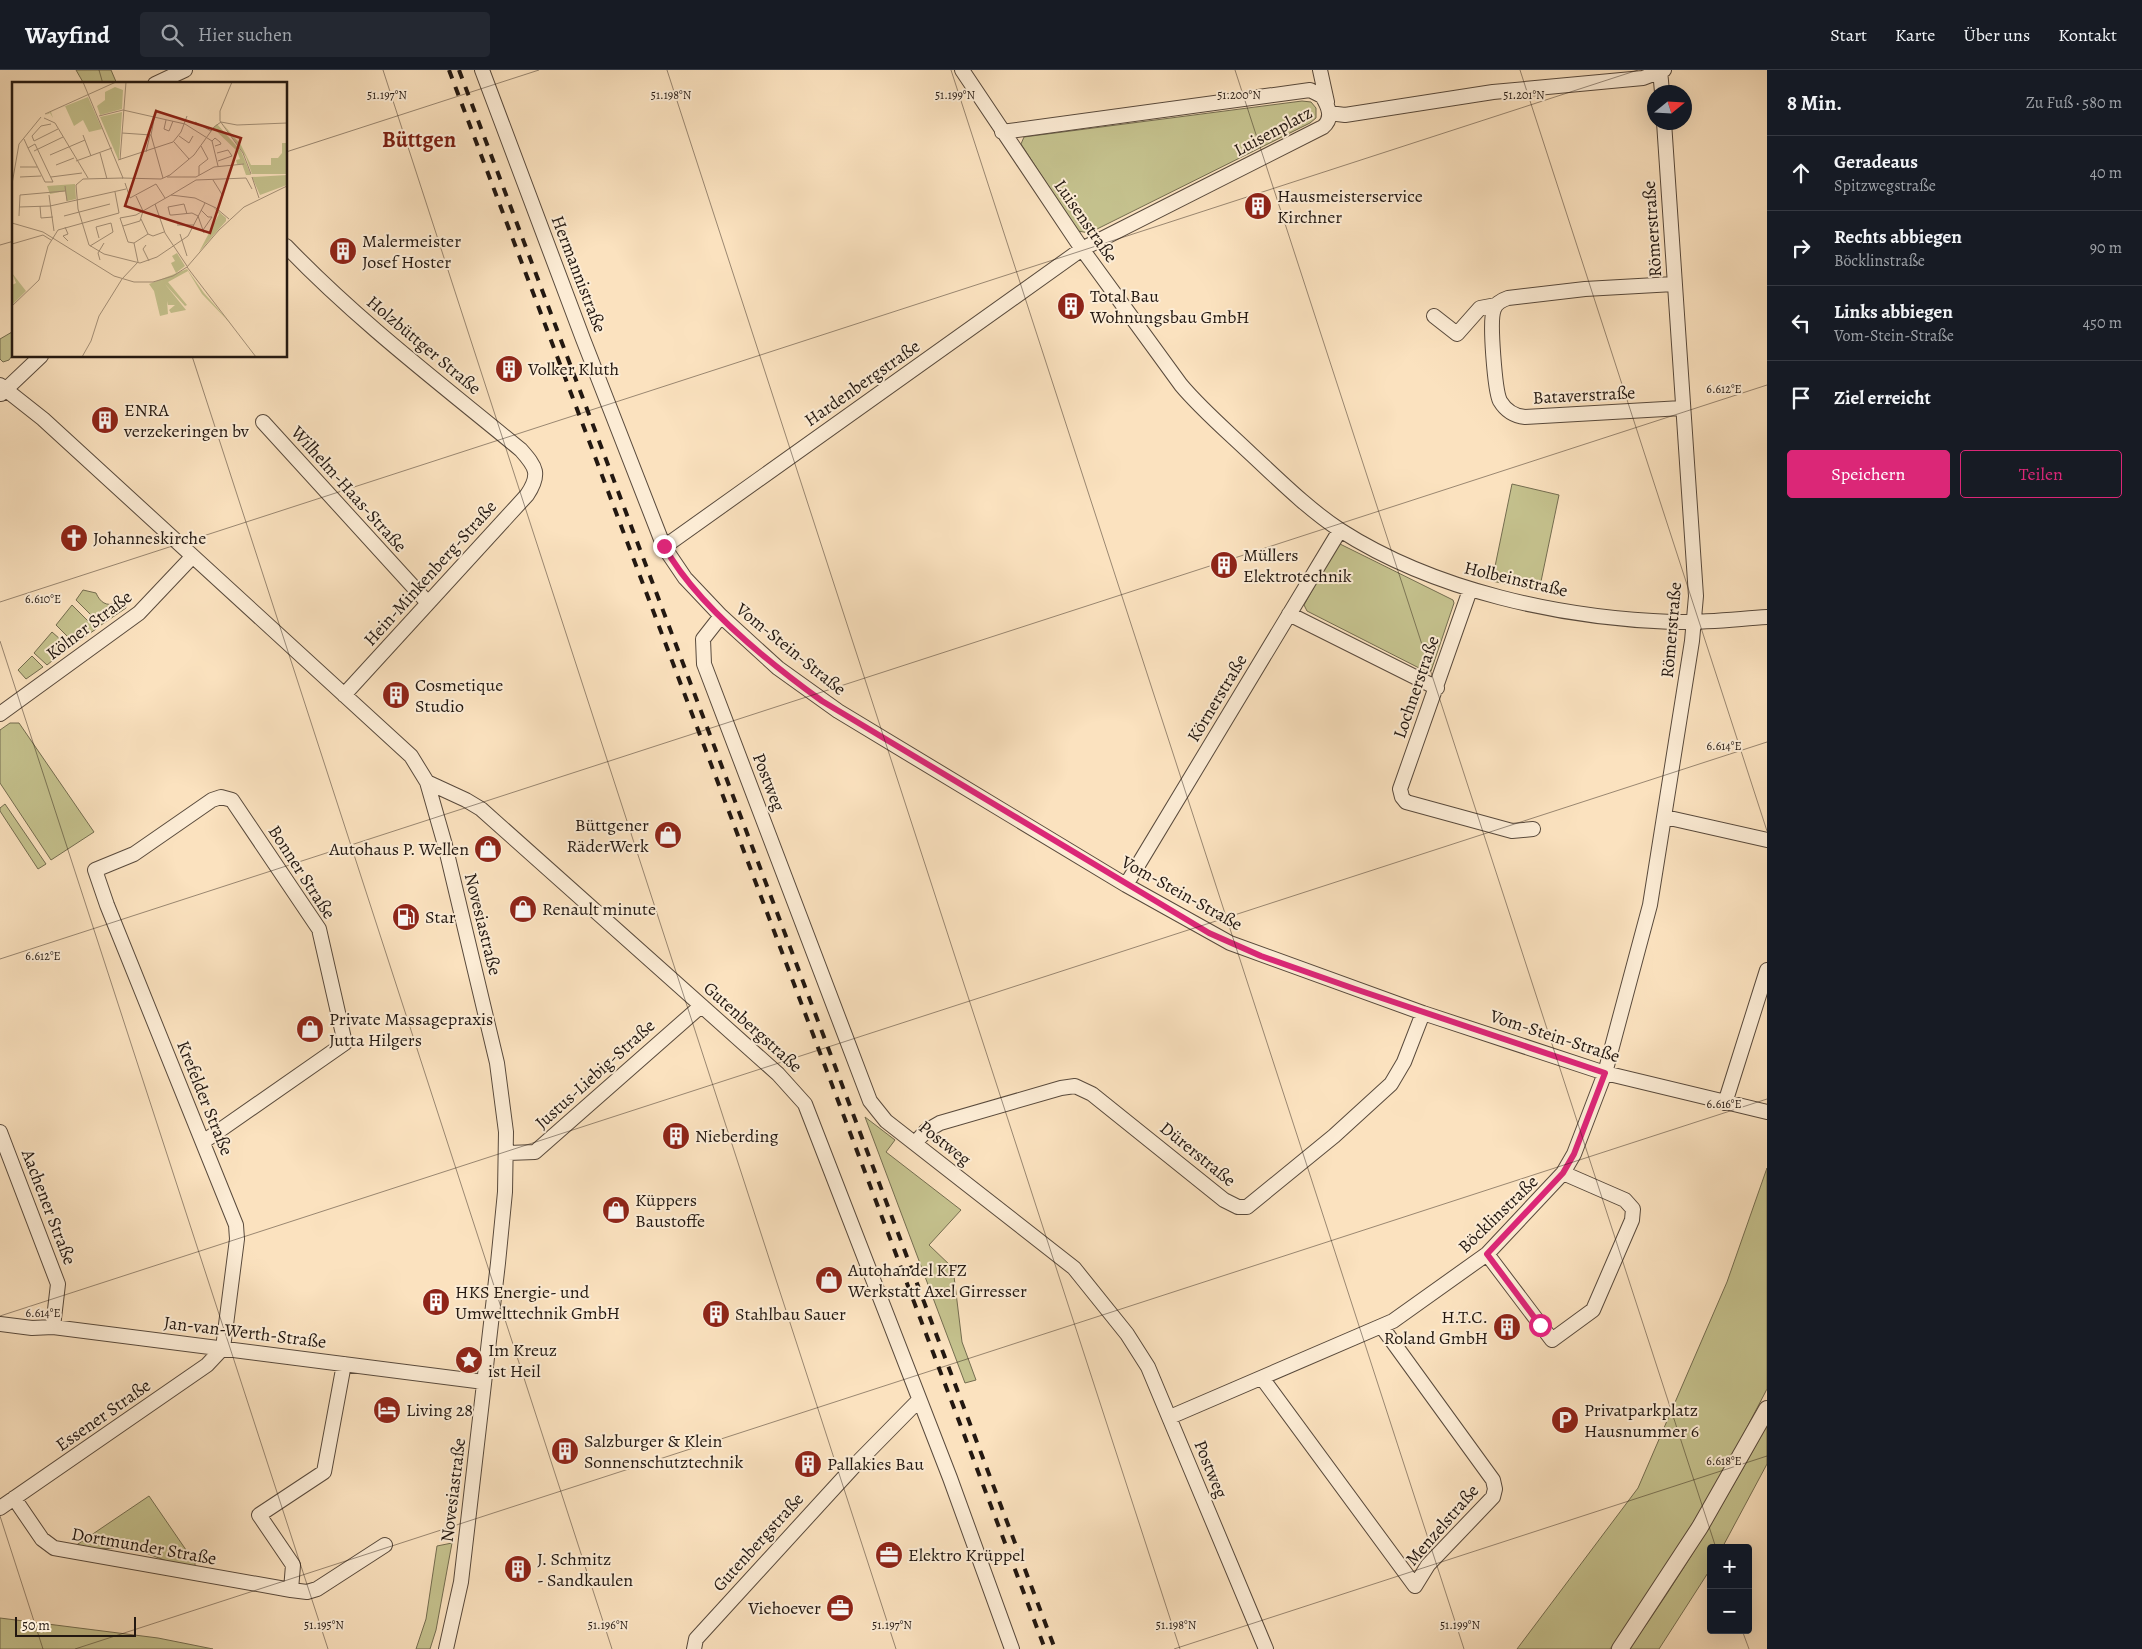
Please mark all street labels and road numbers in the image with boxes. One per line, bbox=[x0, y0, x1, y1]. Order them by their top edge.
street label: Luisenplatz bbox=[1230, 100, 1316, 162]
street label: Luisenstraße bbox=[1049, 175, 1123, 267]
street label: Römerstraße bbox=[1637, 180, 1667, 278]
street label: Hermannistraße bbox=[546, 212, 612, 336]
street label: Holzbüttger Straße bbox=[362, 290, 486, 400]
street label: Hardenbergstraße bbox=[799, 334, 925, 432]
street label: Bataverstraße bbox=[1532, 380, 1636, 410]
street label: Wilhelm-Haas-Straße bbox=[285, 420, 412, 557]
street label: Hein-Minkenberg-Straße bbox=[358, 495, 502, 651]
street label: Holbeinstraße bbox=[1462, 555, 1570, 603]
street label: Römerstraße bbox=[1655, 581, 1687, 679]
street label: Kölner Straße bbox=[41, 585, 137, 665]
street label: Vom-Stein-Straße bbox=[730, 597, 851, 701]
street label: Lochnerstraße bbox=[1387, 632, 1445, 742]
street label: Körnerstraße bbox=[1181, 650, 1253, 746]
street label: Postweg bbox=[747, 749, 791, 815]
street label: Bonner Straße bbox=[263, 821, 341, 923]
street label: Vom-Stein-Straße bbox=[1116, 849, 1247, 936]
street label: Novesiastraße bbox=[459, 870, 507, 978]
street label: Gutenbergstraße bbox=[698, 976, 808, 1078]
street label: Vom-Stein-Straße bbox=[1486, 1003, 1623, 1068]
street label: Justus-Liebig-Straße bbox=[530, 1014, 660, 1134]
street label: Krefelder Straße bbox=[171, 1037, 239, 1159]
street label: Postweg bbox=[914, 1115, 976, 1171]
street label: Dürerstraße bbox=[1155, 1116, 1241, 1192]
street label: Aachener Straße bbox=[16, 1145, 82, 1268]
street label: Böcklinstraße bbox=[1453, 1170, 1543, 1258]
street label: Jan-van-Werth-Straße bbox=[162, 1310, 328, 1354]
street label: Essener Straße bbox=[51, 1373, 155, 1457]
street label: Postweg bbox=[1189, 1436, 1233, 1502]
street label: Novesiastraße bbox=[435, 1437, 471, 1543]
street label: Menzelstraße bbox=[1400, 1479, 1484, 1571]
street label: Gutenbergstraße bbox=[707, 1487, 809, 1597]
street label: Dortmunder Straße bbox=[70, 1521, 218, 1571]

